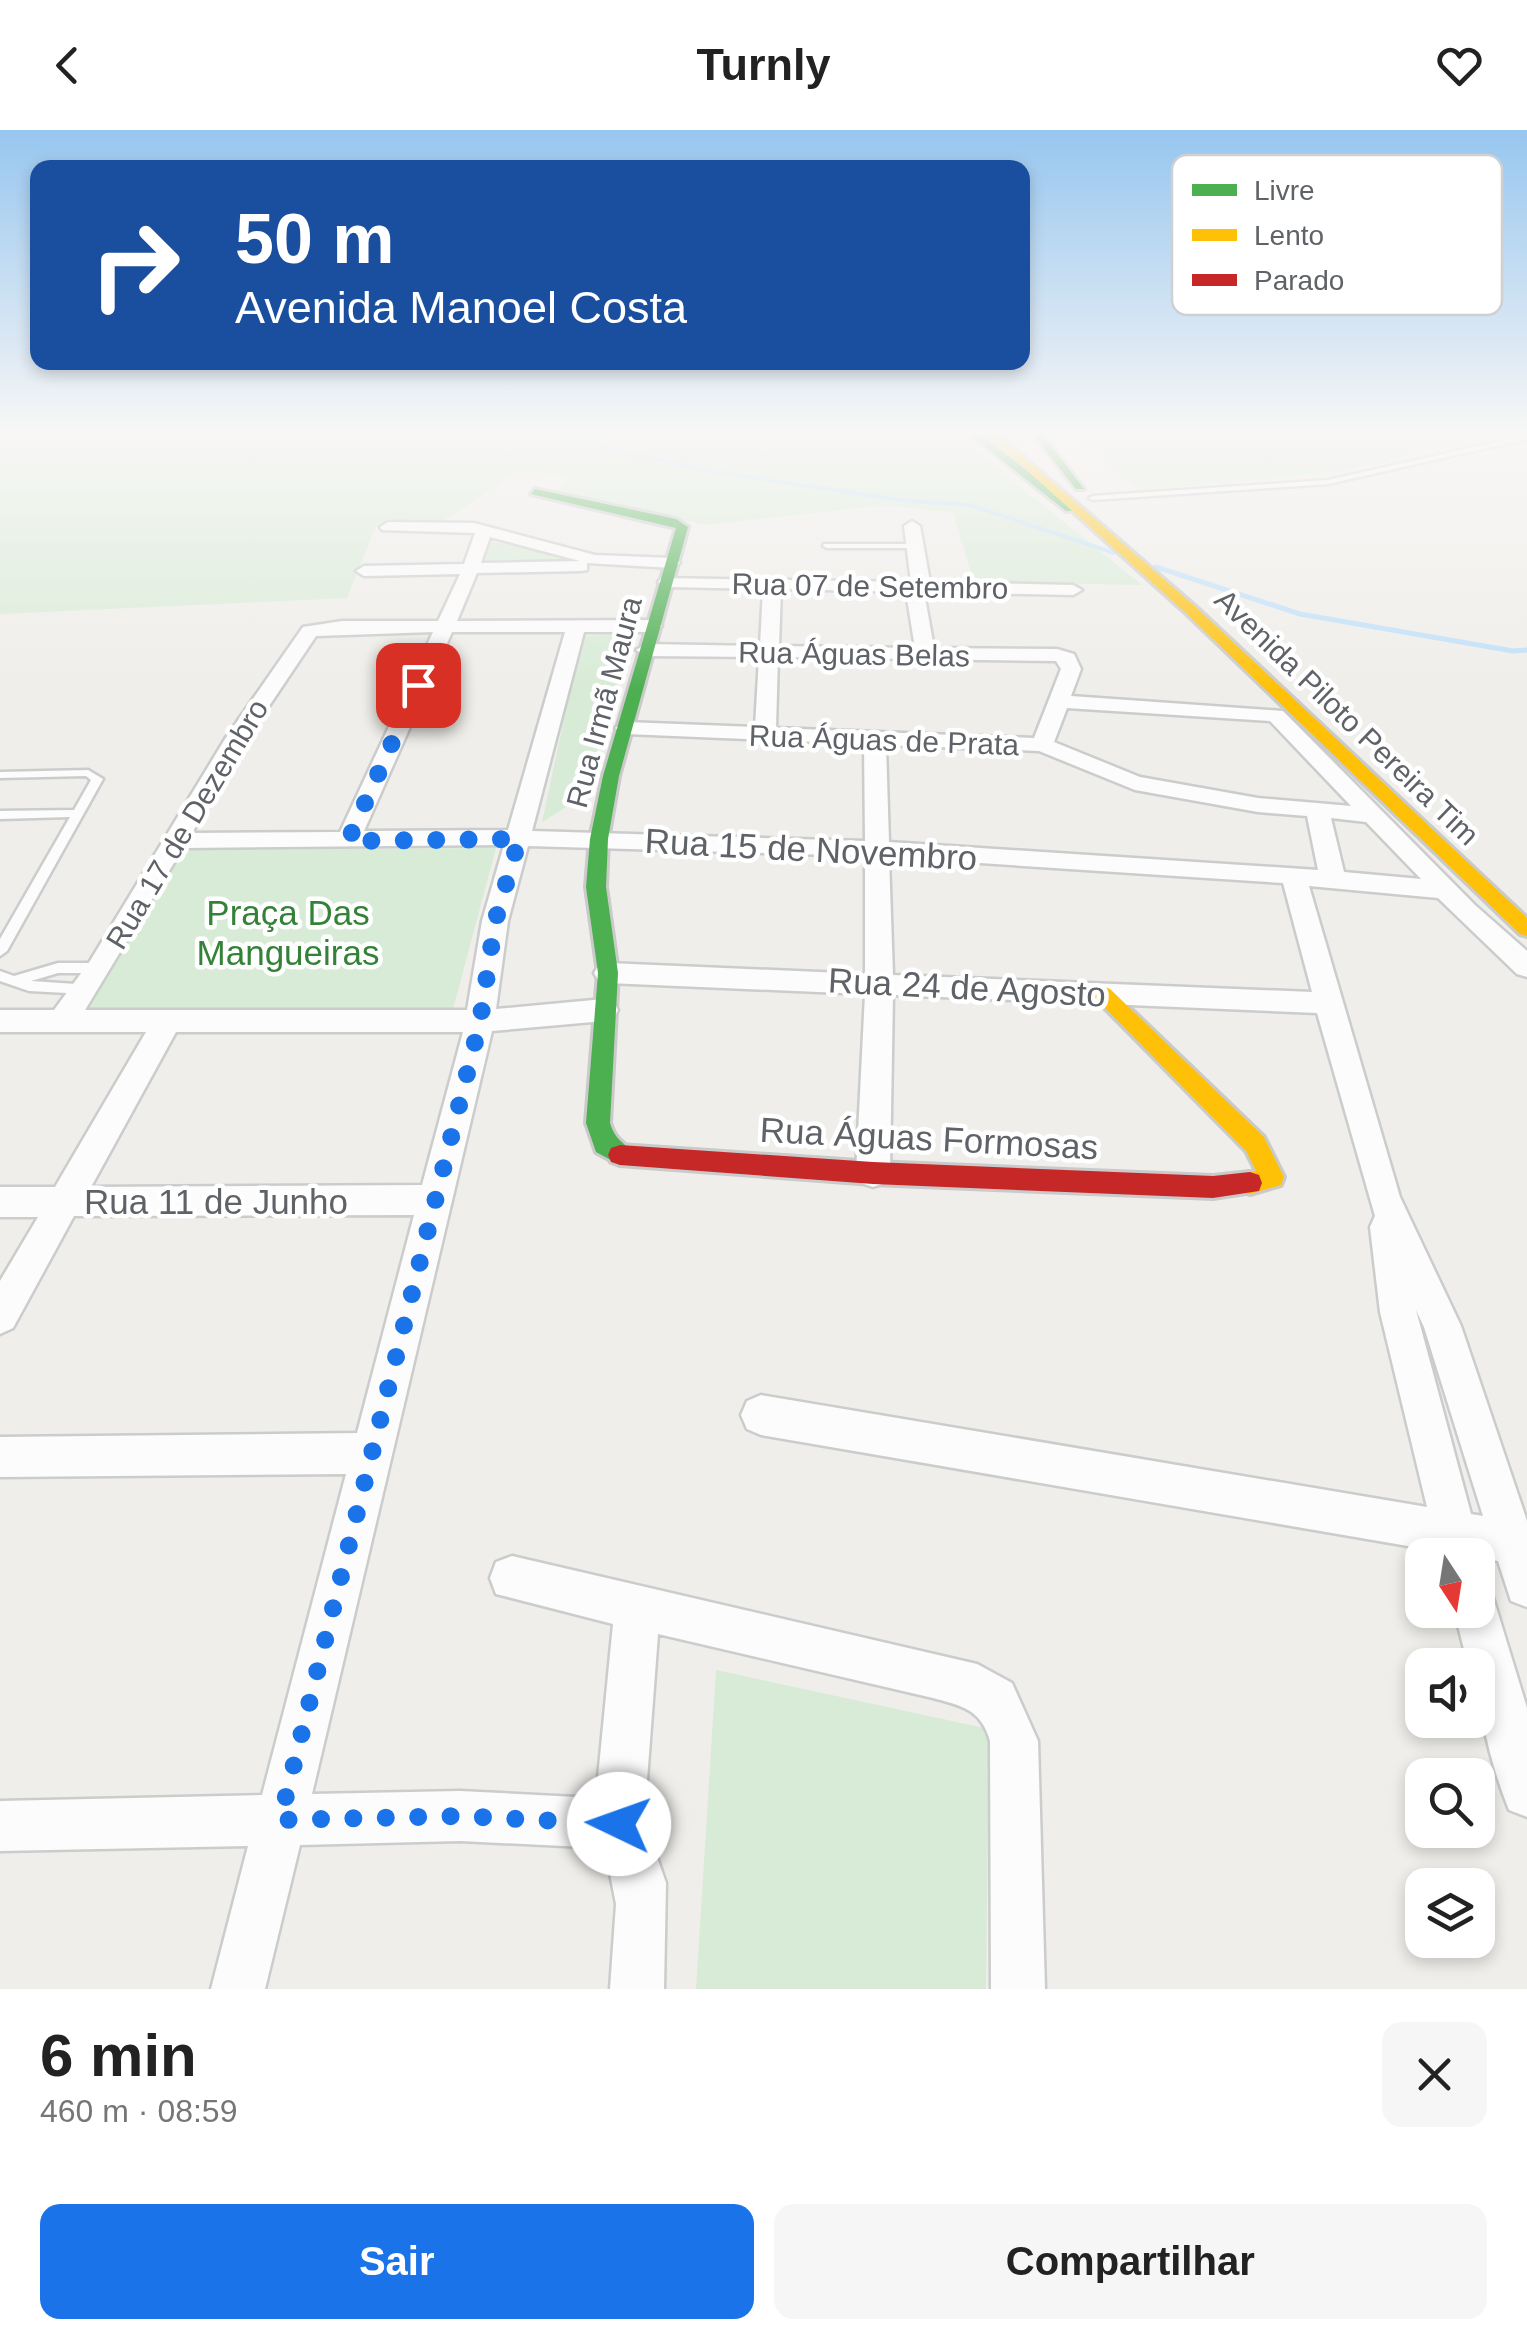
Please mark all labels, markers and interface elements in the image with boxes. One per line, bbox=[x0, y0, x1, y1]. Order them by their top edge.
icon: back bbox=[40, 38, 95, 93]
icon: heart bbox=[1432, 38, 1487, 93]
text: Turnly bbox=[696, 39, 831, 90]
legend bbox=[1172, 155, 1502, 315]
text: Livre bbox=[1254, 175, 1315, 206]
icon: right bbox=[70, 200, 200, 330]
text: 50 m bbox=[235, 200, 395, 278]
text: Lento bbox=[1254, 220, 1324, 251]
text: Parado bbox=[1254, 265, 1344, 296]
text: Avenida Manoel Costa bbox=[235, 282, 687, 333]
street label: Rua 07 de Setembro bbox=[731, 567, 1009, 605]
street label: Avenida Piloto Pereira Tim bbox=[1209, 583, 1485, 851]
street label: Rua Irmã Maura bbox=[560, 593, 648, 811]
street label: Rua Águas Belas bbox=[738, 635, 970, 673]
pin bbox=[376, 643, 461, 728]
icon: arrive bbox=[391, 658, 446, 713]
street label: Rua 17 de Dezembro bbox=[99, 693, 275, 955]
street label: Rua Águas de Prata bbox=[748, 719, 1020, 761]
street label: Rua 15 de Novembro bbox=[644, 821, 978, 877]
park label: Praça Das Mangueiras bbox=[197, 893, 379, 972]
street label: Rua 24 de Agosto bbox=[827, 960, 1107, 1014]
street label: Rua Águas Formosas bbox=[759, 1110, 1099, 1166]
street label: Rua 11 de Junho bbox=[84, 1182, 348, 1221]
north arrow bbox=[1405, 1538, 1495, 1628]
map controls bbox=[1405, 1538, 1495, 1958]
button: sound bbox=[1405, 1648, 1495, 1738]
button: search bbox=[1405, 1758, 1495, 1848]
position arrow bbox=[567, 1772, 671, 1876]
button: layers bbox=[1405, 1868, 1495, 1958]
text: 6 min bbox=[40, 2022, 197, 2089]
button: close bbox=[1382, 2022, 1487, 2127]
text: 460 m · 08:59 bbox=[40, 2093, 237, 2129]
button: Sair bbox=[40, 2204, 754, 2319]
button: Compartilhar bbox=[774, 2204, 1487, 2319]

